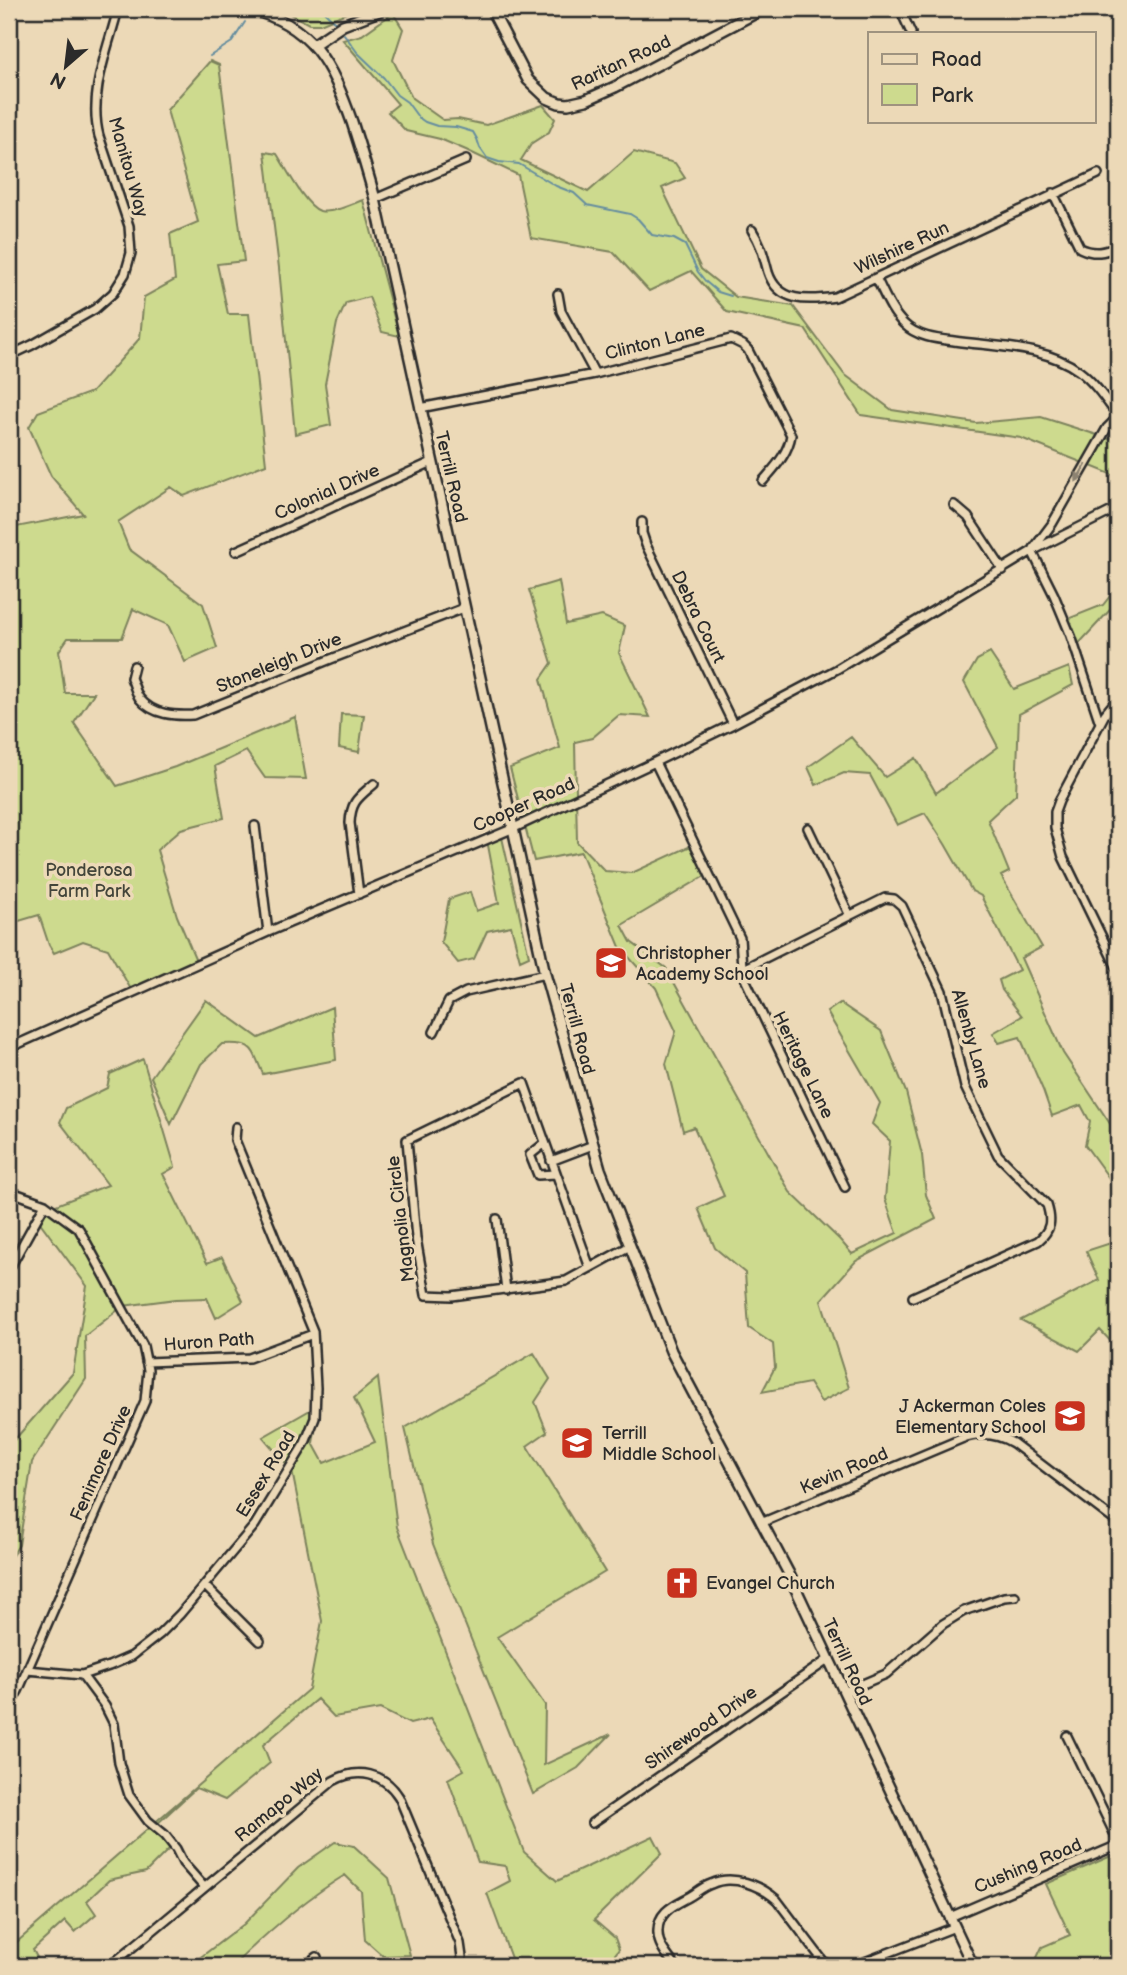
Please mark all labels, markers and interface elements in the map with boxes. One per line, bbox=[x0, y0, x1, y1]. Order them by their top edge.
street label: Raritan Road bbox=[568, 31, 674, 95]
north arrow bbox=[32, 32, 102, 102]
legend bbox=[868, 32, 1096, 122]
text: Road bbox=[931, 47, 982, 72]
text: N bbox=[47, 66, 70, 93]
text: Park bbox=[931, 83, 974, 108]
street label: Manitou Way bbox=[104, 115, 153, 220]
street label: Wilshire Run bbox=[852, 217, 952, 279]
street label: Clinton Lane bbox=[603, 319, 707, 365]
street label: Terrill Road bbox=[430, 429, 472, 525]
street label: Colonial Drive bbox=[271, 459, 383, 525]
one-way arrow bbox=[1075, 464, 1087, 483]
street label: Debra Court bbox=[667, 567, 730, 667]
street label: Stoneleigh Drive bbox=[213, 628, 345, 698]
street label: Cooper Road bbox=[470, 773, 578, 837]
park label: Ponderosa Farm Park bbox=[45, 860, 133, 902]
place label: Christopher Academy School bbox=[636, 943, 769, 985]
school or university icon: Christopher Academy School bbox=[592, 944, 630, 982]
street label: Terrill Road bbox=[555, 981, 599, 1077]
street label: Allenby Lane bbox=[947, 987, 995, 1091]
street label: Heritage Lane bbox=[768, 1008, 838, 1122]
street label: Magnolia Circle bbox=[383, 1154, 419, 1283]
street label: Huron Path bbox=[163, 1328, 255, 1356]
place label: J Ackerman Coles Elementary School bbox=[895, 1396, 1046, 1438]
school or university icon: J Ackerman Coles Elementary School bbox=[1051, 1397, 1089, 1435]
street label: Fenimore Drive bbox=[66, 1402, 136, 1524]
place label: Terrill Middle School bbox=[602, 1423, 716, 1465]
school or university icon: Terrill Middle School bbox=[558, 1424, 596, 1462]
street label: Essex Road bbox=[232, 1427, 300, 1521]
street label: Kevin Road bbox=[797, 1443, 891, 1499]
church icon: Evangel Church bbox=[663, 1564, 701, 1602]
place label: Evangel Church bbox=[706, 1573, 835, 1594]
street label: Terrill Road bbox=[818, 1615, 876, 1709]
street label: Shirewood Drive bbox=[641, 1681, 761, 1774]
street label: Ramapo Way bbox=[231, 1763, 328, 1847]
street label: Cushing Road bbox=[971, 1834, 1085, 1898]

